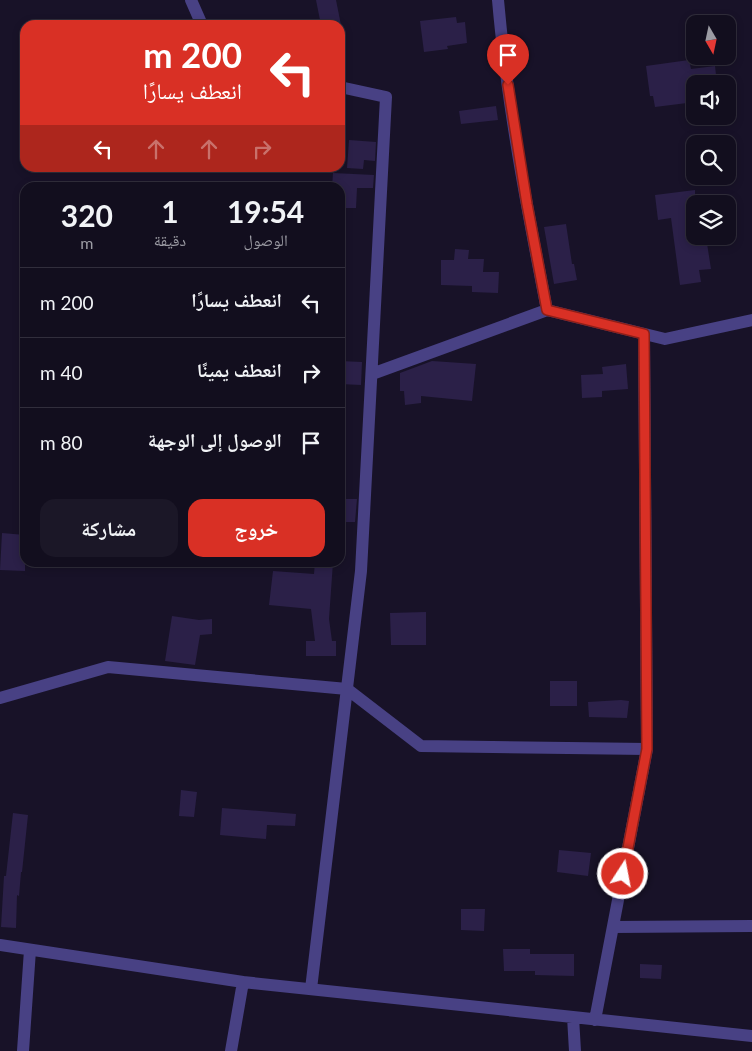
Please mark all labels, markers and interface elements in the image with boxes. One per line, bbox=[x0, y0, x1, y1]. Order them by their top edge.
north arrow bbox=[686, 15, 736, 65]
map controls bbox=[686, 15, 736, 245]
text: 200 m bbox=[143, 33, 242, 75]
pin bbox=[487, 34, 529, 85]
icon: left bbox=[260, 40, 325, 105]
icon: arrive bbox=[494, 41, 522, 69]
button: sound bbox=[686, 75, 736, 125]
text: انعطف يسارًا bbox=[143, 77, 242, 104]
icon: left bbox=[89, 135, 117, 163]
icon: ahead bbox=[142, 135, 170, 163]
icon: ahead bbox=[195, 135, 223, 163]
icon: right bbox=[248, 135, 276, 163]
button: search bbox=[686, 135, 736, 185]
text: 1 bbox=[161, 193, 179, 229]
text: 19:54 bbox=[227, 193, 304, 229]
button: layers bbox=[686, 195, 736, 245]
text: 320 bbox=[61, 197, 113, 233]
text: دقيقة bbox=[154, 230, 186, 249]
text: الوصول bbox=[243, 230, 288, 249]
text: m bbox=[80, 233, 93, 252]
text: انعطف يسارًا bbox=[191, 288, 282, 311]
icon: left bbox=[297, 289, 325, 317]
text: 200 m bbox=[40, 291, 94, 314]
text: انعطف يمينًا bbox=[197, 358, 282, 381]
icon: right bbox=[297, 359, 325, 387]
text: 40 m bbox=[40, 361, 83, 384]
text: الوصول إلى الوجهة bbox=[148, 428, 282, 451]
icon: arrive bbox=[297, 429, 325, 457]
text: 80 m bbox=[40, 431, 83, 454]
button: مشاركة bbox=[40, 499, 178, 557]
button: خروج bbox=[188, 499, 325, 557]
position arrow bbox=[596, 847, 648, 899]

